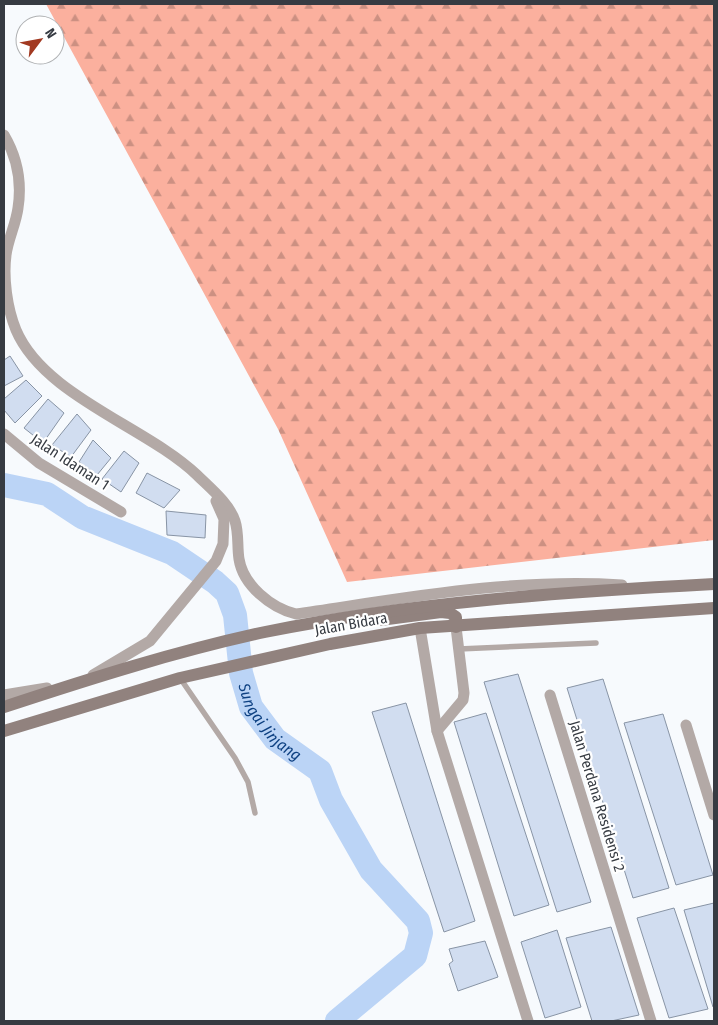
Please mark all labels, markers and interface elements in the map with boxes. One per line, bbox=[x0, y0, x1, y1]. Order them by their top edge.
north arrow bbox=[15, 15, 65, 65]
text: N bbox=[41, 25, 60, 41]
street label: Jalan Idaman 1 bbox=[28, 430, 112, 494]
street label: Jalan Bidara bbox=[313, 609, 389, 639]
water label: Sungai Jinjang bbox=[235, 680, 305, 764]
street label: Jalan Perdana Residensi 2 bbox=[565, 718, 629, 874]

